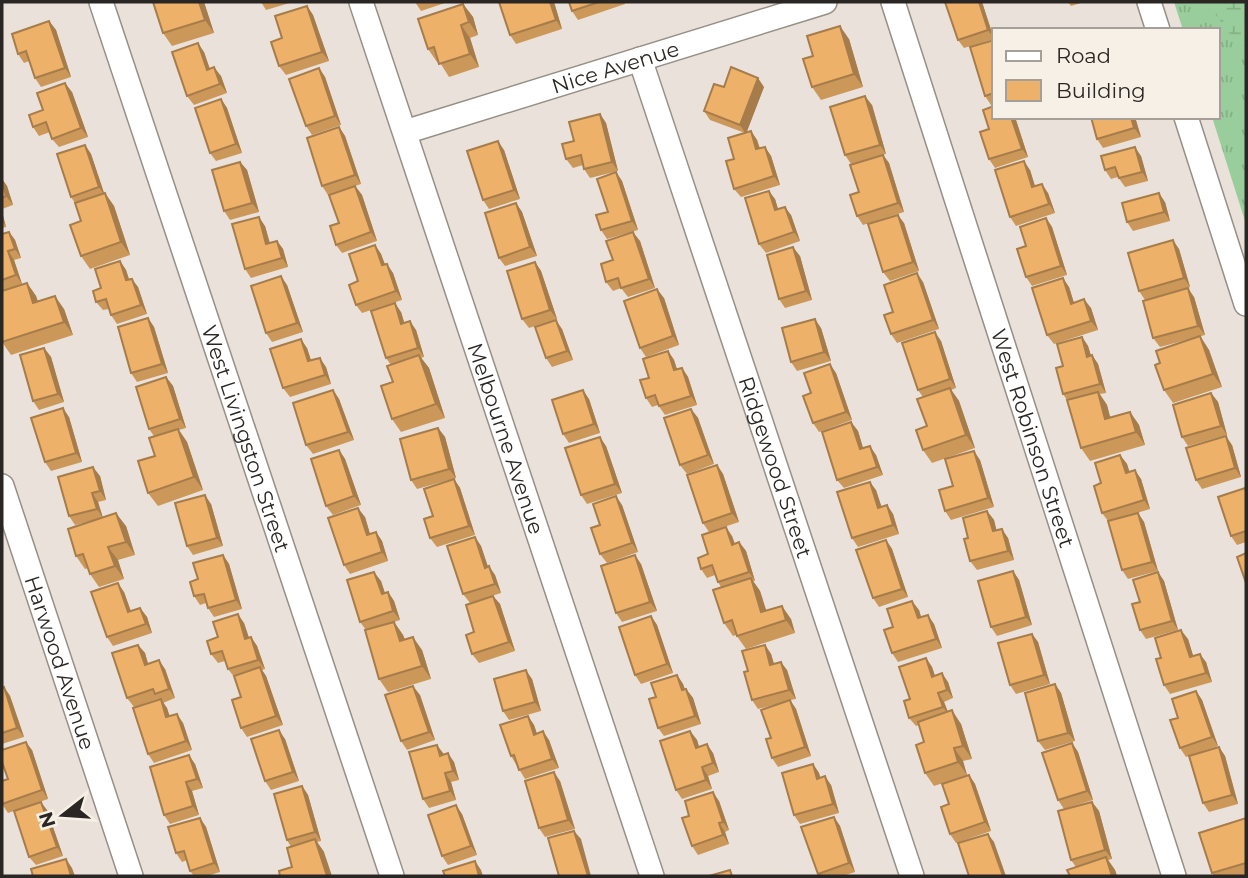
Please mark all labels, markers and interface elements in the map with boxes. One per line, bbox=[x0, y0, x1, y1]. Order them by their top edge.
legend bbox=[992, 28, 1220, 119]
street label: Nice Avenue bbox=[548, 36, 682, 98]
text: Road bbox=[1056, 43, 1111, 68]
text: Building bbox=[1056, 78, 1146, 103]
street label: West Livingston Street bbox=[197, 322, 296, 555]
street label: West Robinson Street bbox=[986, 326, 1080, 551]
street label: Melbourne Avenue bbox=[463, 340, 550, 537]
street label: Ridgewood Street bbox=[734, 373, 818, 561]
street label: Harwood Avenue bbox=[20, 572, 101, 753]
north arrow bbox=[28, 780, 98, 850]
text: N bbox=[34, 809, 60, 831]

